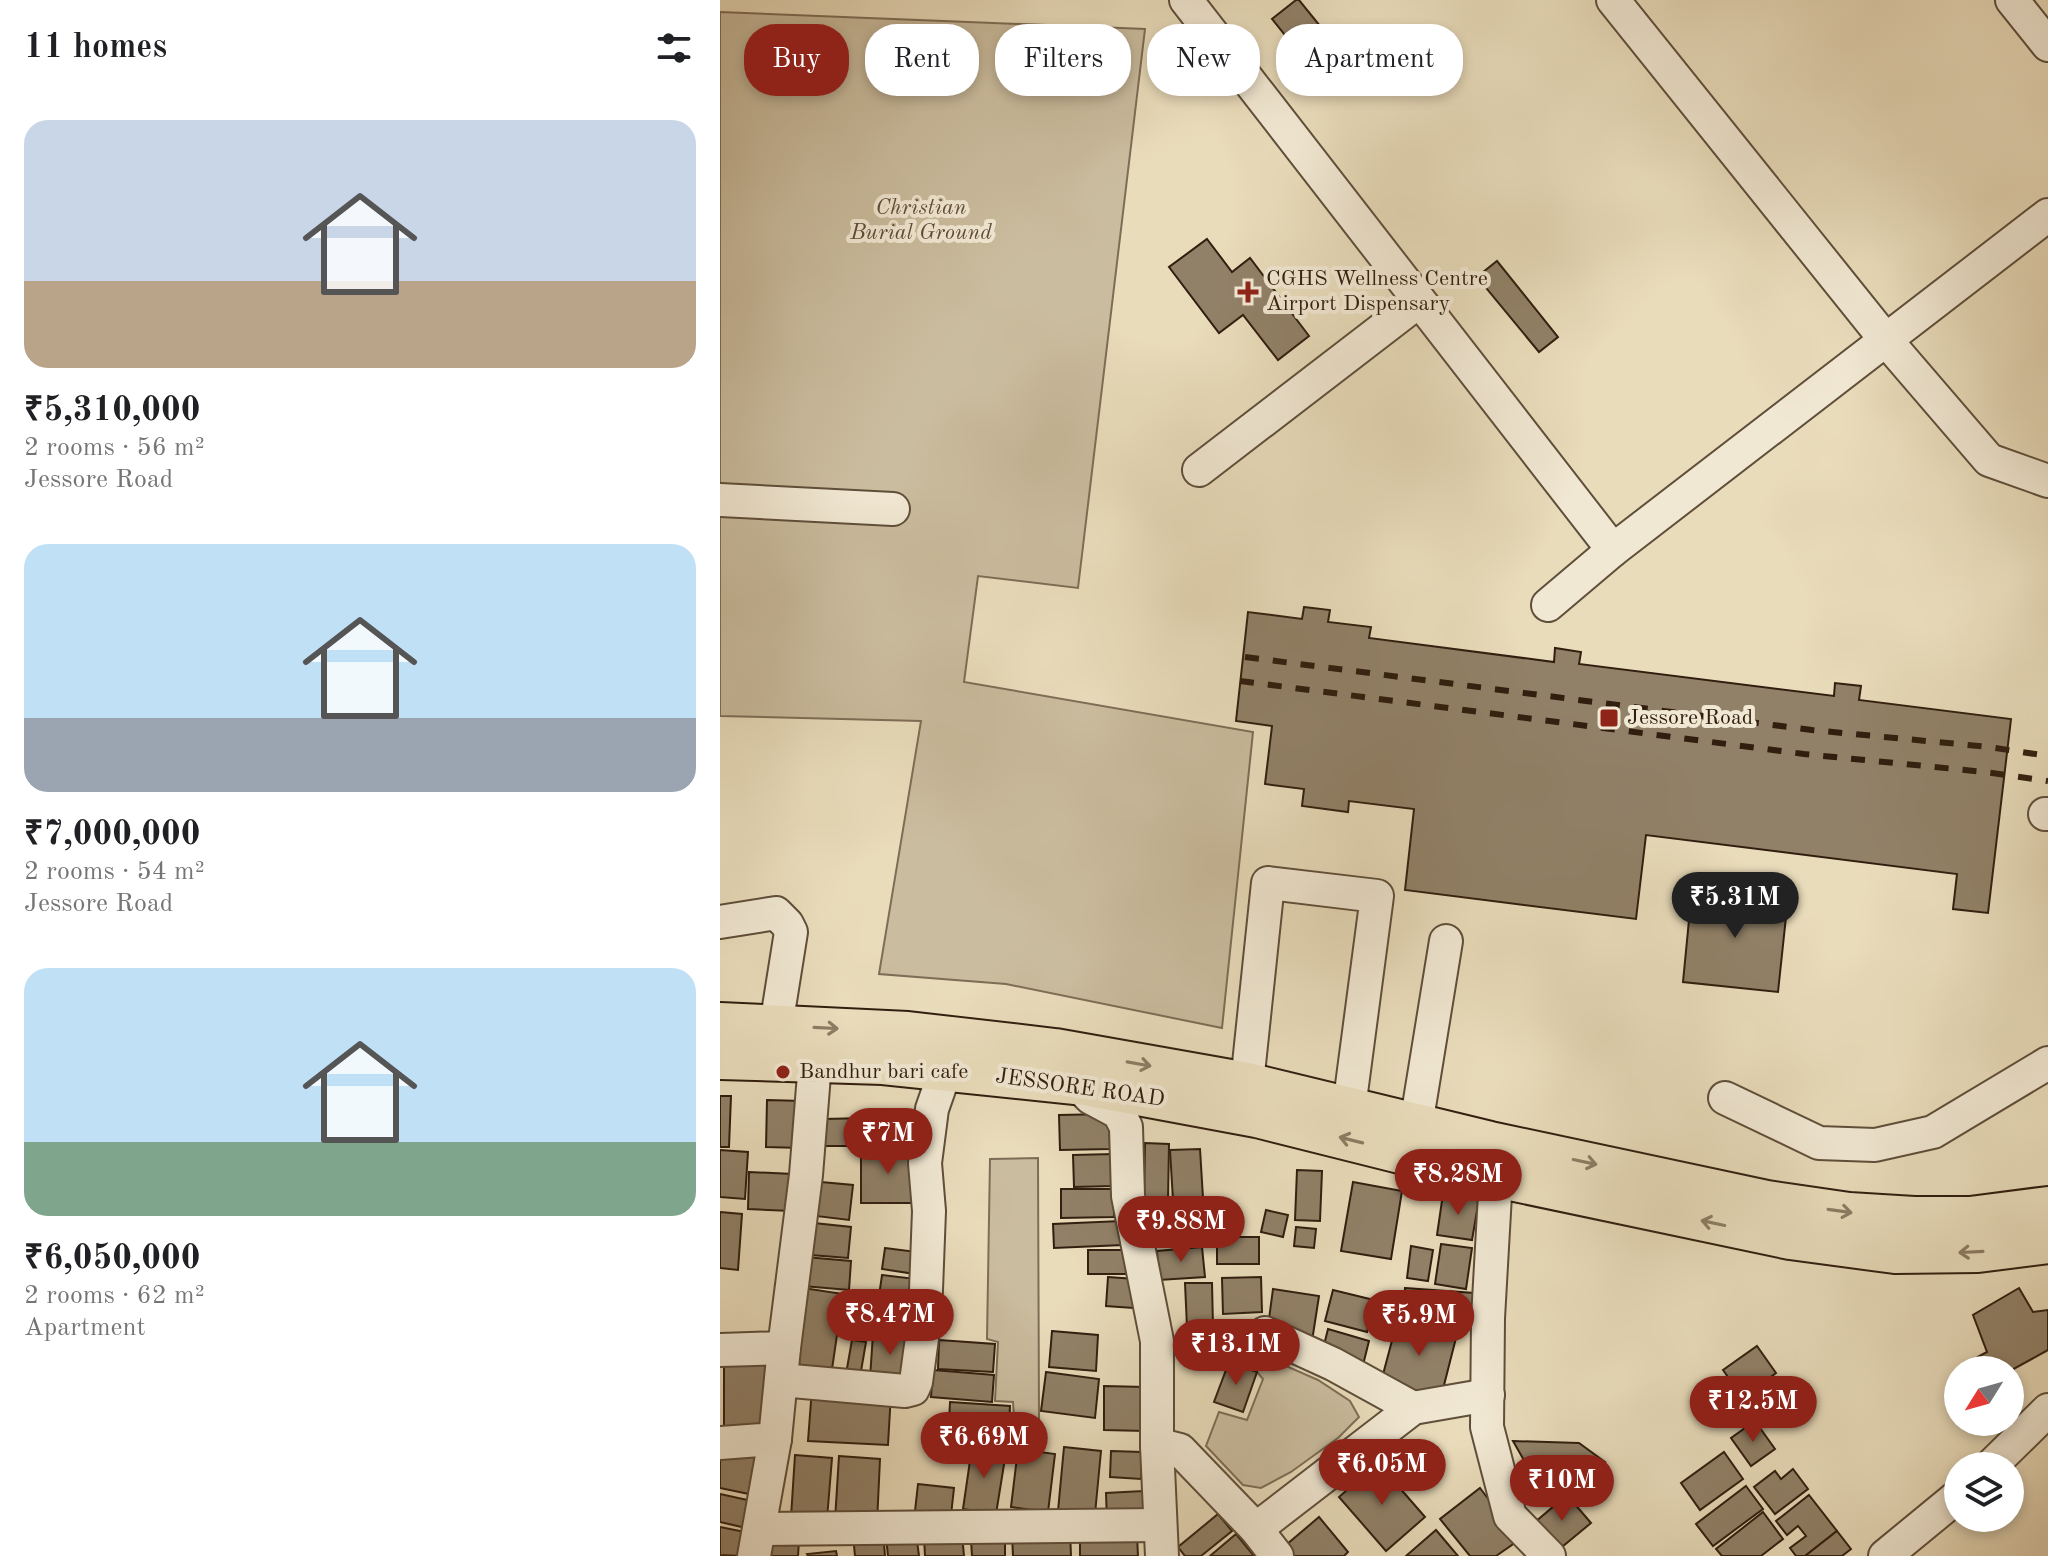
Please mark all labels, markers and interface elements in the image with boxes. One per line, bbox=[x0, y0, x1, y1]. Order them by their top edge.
chip: Buy bbox=[744, 24, 849, 96]
chip: Rent bbox=[865, 24, 979, 96]
chip: Filters bbox=[995, 24, 1131, 96]
chip: New bbox=[1147, 24, 1260, 96]
chip: Apartment bbox=[1276, 24, 1463, 96]
icon: filters bbox=[652, 26, 696, 70]
text: 11 homes bbox=[24, 31, 167, 65]
icon: home bbox=[288, 172, 432, 316]
park label: Christian Burial Ground bbox=[849, 197, 992, 244]
place label: CGHS Wellness Centre Airport Dispensary bbox=[1266, 268, 1488, 315]
marker: CGHS Wellness Centre Airport Dispensary bbox=[1237, 281, 1259, 303]
text: ₹5,310,000 bbox=[24, 394, 201, 428]
text: 2 rooms · 56 m² bbox=[24, 435, 205, 461]
text: Jessore Road bbox=[24, 467, 173, 493]
icon: home bbox=[288, 596, 432, 740]
marker: Jessore Road bbox=[1598, 707, 1620, 729]
place label: Jessore Road bbox=[1627, 707, 1753, 729]
text: ₹7,000,000 bbox=[24, 818, 201, 852]
text: 2 rooms · 54 m² bbox=[24, 859, 205, 885]
pin: ₹5.31M bbox=[1670, 872, 1800, 940]
text: ₹5.31M bbox=[1690, 885, 1780, 911]
text: Jessore Road bbox=[24, 891, 173, 917]
icon: home bbox=[288, 1020, 432, 1164]
one-way arrow bbox=[812, 1021, 839, 1036]
one-way arrow bbox=[1126, 1058, 1152, 1073]
place label: Bandhur bari cafe bbox=[799, 1061, 968, 1083]
marker: Bandhur bari cafe bbox=[774, 1063, 792, 1081]
street label: JESSORE ROAD bbox=[994, 1065, 1166, 1111]
pin: ₹7M bbox=[849, 1108, 927, 1176]
text: ₹7M bbox=[861, 1121, 915, 1147]
one-way arrow bbox=[1338, 1132, 1364, 1147]
pin: ₹8.28M bbox=[1393, 1149, 1523, 1217]
one-way arrow bbox=[1571, 1155, 1597, 1170]
text: ₹8.28M bbox=[1413, 1162, 1503, 1188]
pin: ₹9.88M bbox=[1116, 1196, 1246, 1264]
one-way arrow bbox=[1826, 1204, 1853, 1219]
text: ₹9.88M bbox=[1136, 1209, 1226, 1235]
one-way arrow bbox=[1701, 1215, 1726, 1230]
text: ₹6,050,000 bbox=[24, 1242, 201, 1276]
one-way arrow bbox=[1958, 1244, 1984, 1259]
text: 2 rooms · 62 m² bbox=[24, 1283, 205, 1309]
pin: ₹8.47M bbox=[825, 1289, 955, 1357]
pin: ₹5.9M bbox=[1363, 1290, 1475, 1358]
text: ₹8.47M bbox=[845, 1302, 935, 1328]
text: ₹5.9M bbox=[1381, 1303, 1457, 1329]
text: Apartment bbox=[24, 1315, 146, 1341]
pin: ₹13.1M bbox=[1171, 1319, 1301, 1387]
text: ₹13.1M bbox=[1191, 1332, 1281, 1358]
north arrow bbox=[1944, 1356, 2024, 1436]
map controls bbox=[1944, 1356, 2024, 1532]
pin: ₹12.5M bbox=[1688, 1376, 1818, 1444]
text: ₹12.5M bbox=[1708, 1389, 1798, 1415]
pin: ₹6.69M bbox=[919, 1412, 1049, 1480]
text: ₹6.69M bbox=[939, 1425, 1029, 1451]
pin: ₹6.05M bbox=[1317, 1439, 1447, 1507]
text: ₹6.05M bbox=[1337, 1452, 1427, 1478]
button: layers bbox=[1944, 1452, 2024, 1532]
pin: ₹10M bbox=[1515, 1455, 1609, 1523]
text: ₹10M bbox=[1528, 1468, 1596, 1494]

